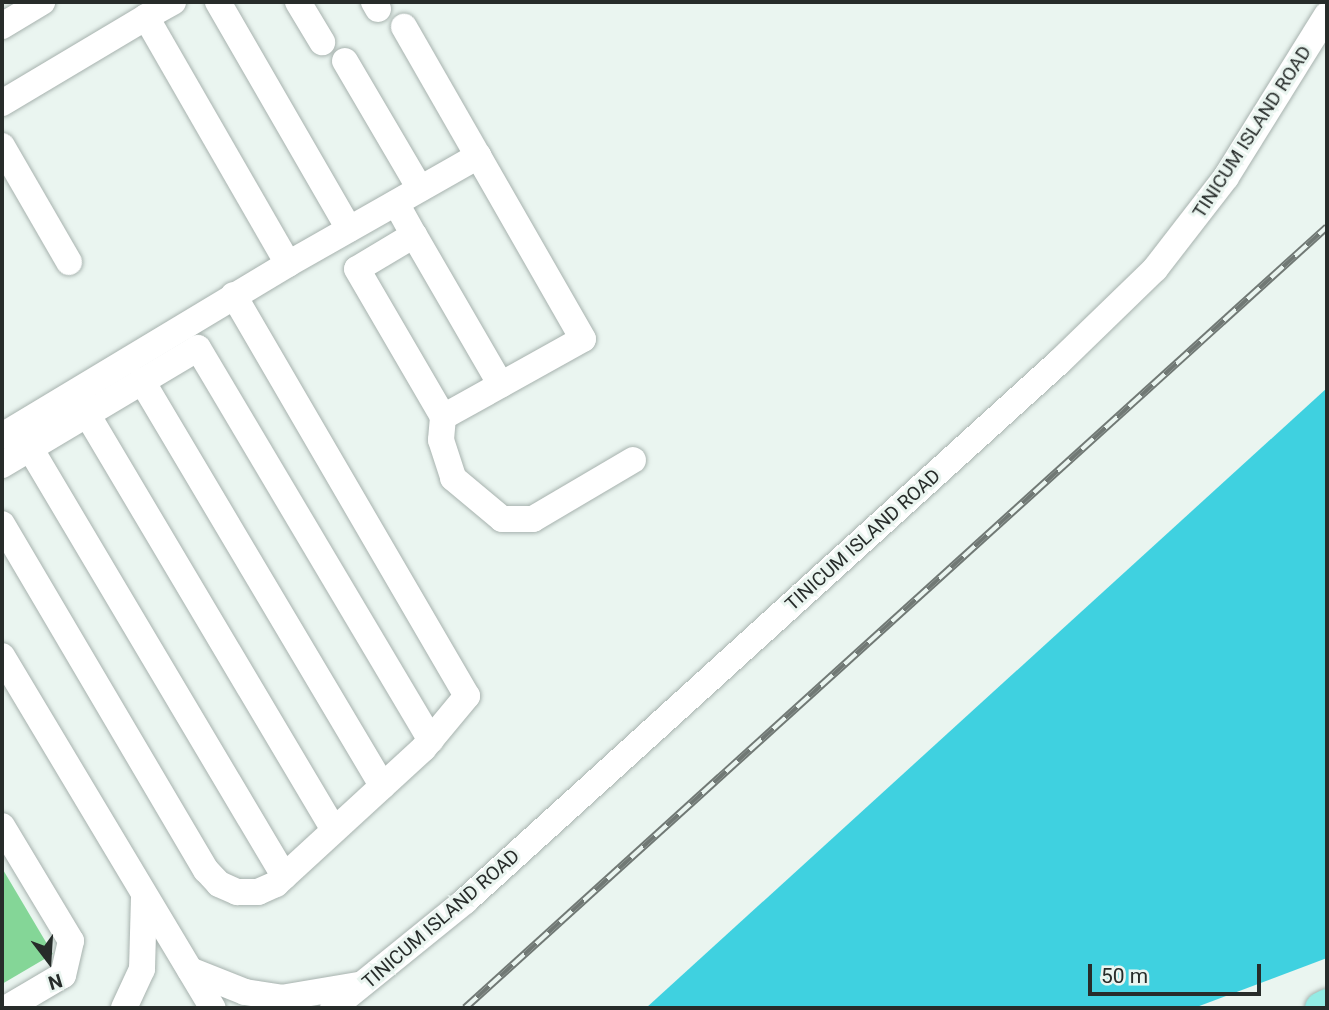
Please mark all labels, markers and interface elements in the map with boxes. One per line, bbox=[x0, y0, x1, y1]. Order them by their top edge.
street label: TINICUM ISLAND ROAD bbox=[1188, 42, 1316, 222]
street label: TINICUM ISLAND ROAD bbox=[781, 464, 945, 616]
street label: TINICUM ISLAND ROAD bbox=[358, 845, 524, 993]
north arrow bbox=[14, 926, 84, 996]
scale bar bbox=[1091, 950, 1264, 994]
text: 50 m bbox=[1101, 964, 1148, 988]
text: N bbox=[46, 969, 65, 995]

